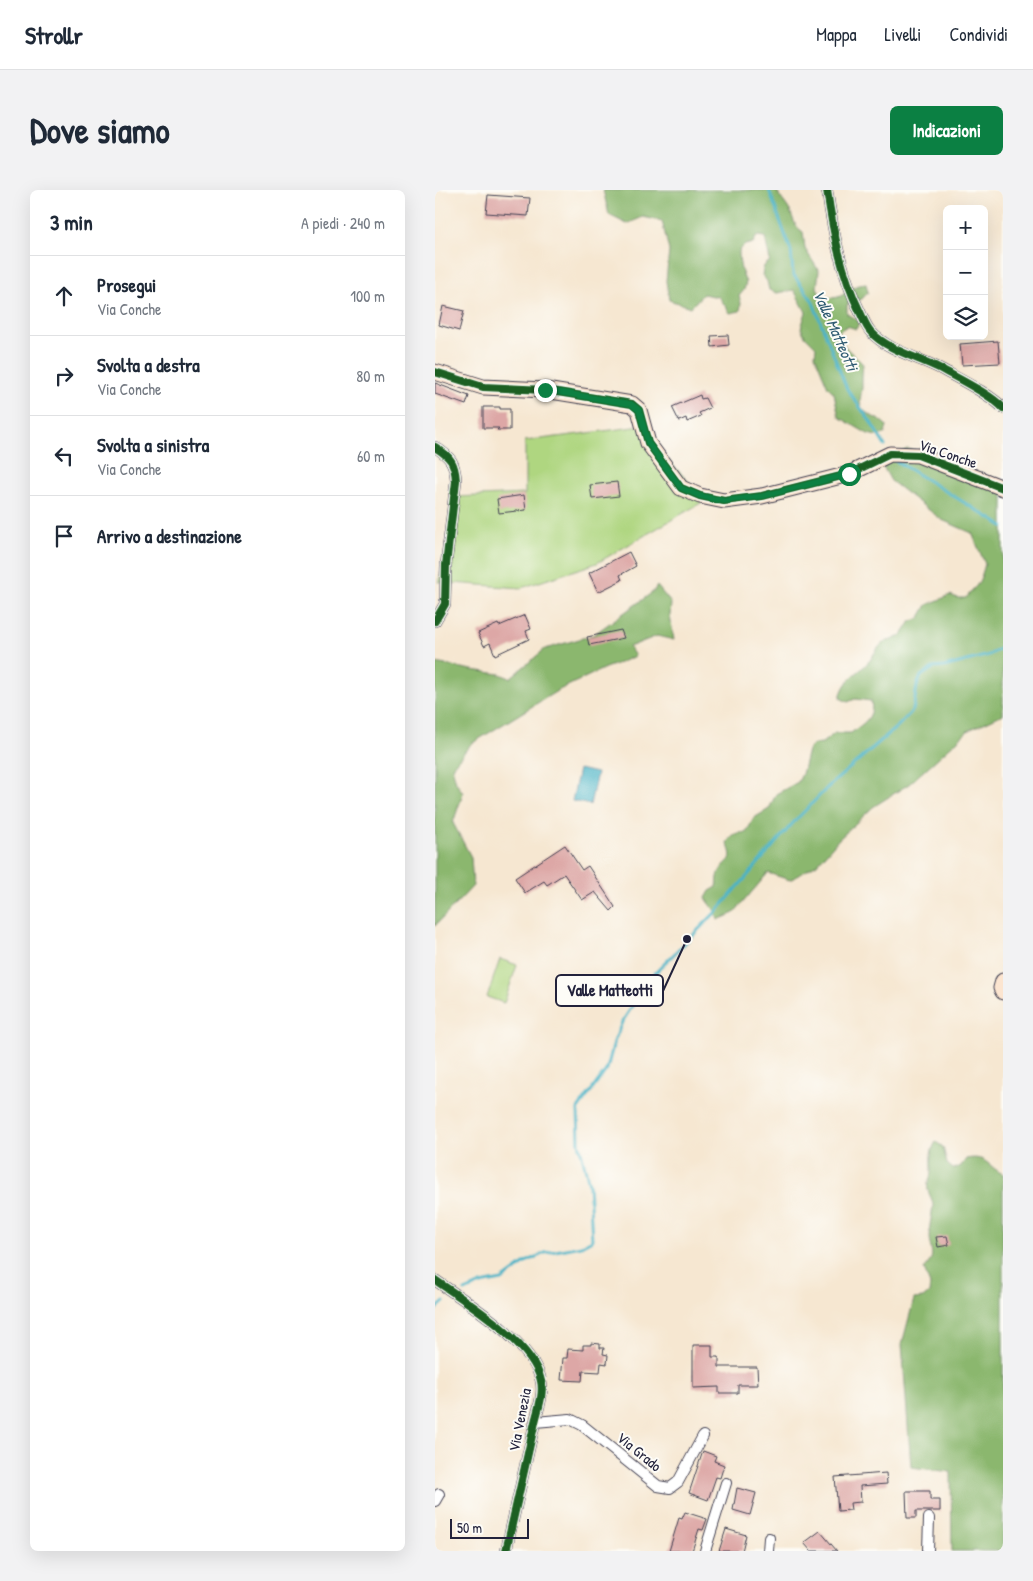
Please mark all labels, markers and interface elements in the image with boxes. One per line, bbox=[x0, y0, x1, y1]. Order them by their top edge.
text: Strollr bbox=[25, 19, 83, 51]
text: Mappa bbox=[816, 22, 857, 47]
text: Livelli bbox=[885, 22, 921, 47]
text: Condividi bbox=[949, 22, 1008, 47]
button: Indicazioni bbox=[890, 106, 1003, 155]
text: Dove siamo bbox=[30, 107, 170, 154]
map controls bbox=[943, 205, 988, 340]
button: + bbox=[943, 205, 988, 250]
text: 3 min bbox=[50, 208, 93, 237]
text: A piedi · 240 m bbox=[301, 212, 385, 234]
button: − bbox=[943, 250, 988, 295]
text: Prosegui bbox=[97, 272, 156, 298]
icon: ahead bbox=[50, 282, 78, 310]
text: 100 m bbox=[350, 285, 385, 307]
water label: Valle Matteotti bbox=[808, 286, 864, 375]
button: layers bbox=[943, 295, 988, 340]
text: Via Conche bbox=[97, 298, 161, 320]
text: Svolta a destra bbox=[97, 352, 200, 378]
icon: right bbox=[50, 362, 78, 390]
text: 80 m bbox=[356, 365, 385, 387]
text: Via Conche bbox=[97, 378, 161, 400]
route end bbox=[534, 379, 557, 402]
text: Svolta a sinistra bbox=[97, 432, 209, 458]
street label: Via Conche bbox=[916, 434, 980, 473]
icon: left bbox=[50, 442, 78, 470]
text: 60 m bbox=[357, 445, 385, 467]
text: Via Conche bbox=[97, 458, 161, 480]
route start bbox=[838, 463, 861, 486]
icon: arrive bbox=[50, 522, 78, 550]
text: Arrivo a destinazione bbox=[97, 523, 242, 549]
callout: Valle Matteotti bbox=[556, 975, 663, 1006]
text: Valle Matteotti bbox=[567, 979, 653, 1001]
street label: Via Venezia bbox=[503, 1386, 536, 1453]
street label: Via Grado bbox=[613, 1427, 666, 1476]
scale bar bbox=[450, 1516, 529, 1539]
text: 50 m bbox=[457, 1518, 482, 1537]

